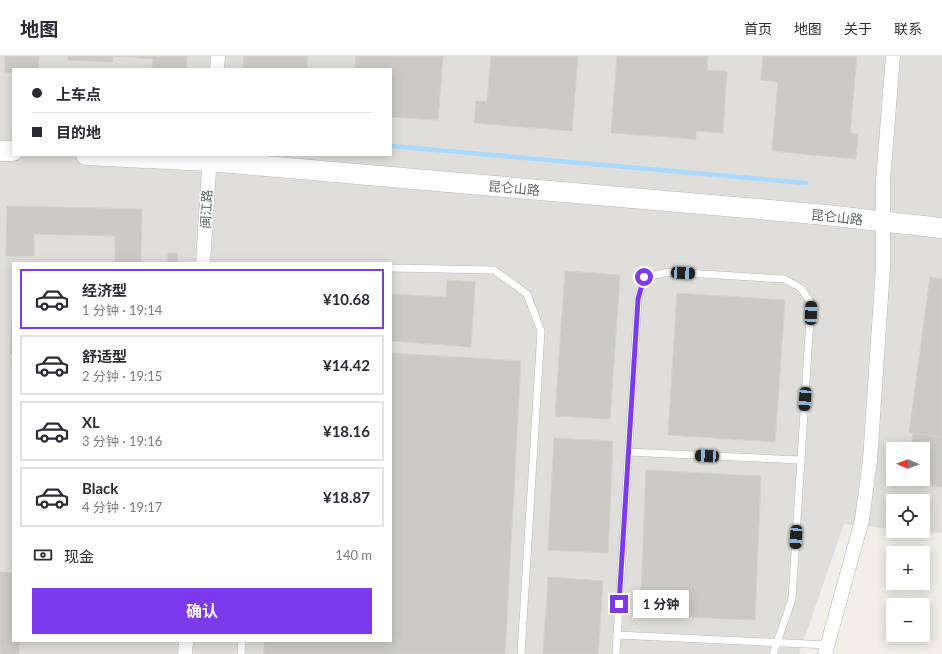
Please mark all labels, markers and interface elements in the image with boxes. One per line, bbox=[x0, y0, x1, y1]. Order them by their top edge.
text: 地图 bbox=[20, 17, 58, 40]
text: 首页 bbox=[744, 20, 772, 37]
text: 地图 bbox=[794, 20, 822, 37]
text: 关于 bbox=[844, 20, 872, 37]
text: 联系 bbox=[894, 20, 922, 37]
text: 上车点 bbox=[56, 85, 101, 103]
text: 目的地 bbox=[56, 123, 101, 141]
street label: 昆仑山路 bbox=[487, 178, 541, 198]
street label: 闽江路 bbox=[197, 189, 215, 229]
street label: 昆仑山路 bbox=[810, 206, 864, 228]
car bbox=[671, 266, 695, 280]
route start bbox=[635, 268, 653, 286]
icon: car bbox=[34, 281, 70, 317]
text: 经济型 bbox=[82, 281, 127, 299]
text: ¥10.68 bbox=[323, 290, 370, 308]
car bbox=[805, 301, 817, 325]
text: 1 分钟 · 19:14 bbox=[82, 302, 162, 318]
icon: car bbox=[34, 347, 70, 383]
text: 舒适型 bbox=[82, 347, 127, 365]
text: ¥14.42 bbox=[323, 356, 370, 374]
text: 2 分钟 · 19:15 bbox=[82, 368, 162, 384]
car bbox=[798, 387, 812, 411]
icon: car bbox=[34, 413, 70, 449]
text: XL bbox=[82, 413, 100, 431]
text: ¥18.16 bbox=[323, 422, 370, 440]
text: 3 分钟 · 19:16 bbox=[82, 433, 162, 449]
north arrow bbox=[886, 442, 930, 486]
map controls bbox=[886, 442, 930, 642]
car bbox=[695, 449, 719, 463]
icon: car bbox=[34, 479, 70, 515]
text: Black bbox=[82, 479, 118, 497]
text: ¥18.87 bbox=[323, 488, 370, 506]
button: locate bbox=[886, 494, 930, 538]
text: 4 分钟 · 19:17 bbox=[82, 499, 162, 515]
car bbox=[789, 525, 803, 549]
icon: cash bbox=[32, 544, 54, 566]
button: + bbox=[886, 546, 930, 590]
text: 现金 bbox=[64, 547, 94, 565]
text: 140 m bbox=[335, 547, 372, 563]
button: 确认 bbox=[32, 588, 372, 634]
callout: 1 分钟 bbox=[633, 590, 689, 618]
route end bbox=[610, 595, 628, 613]
text: 1 分钟 bbox=[643, 596, 679, 612]
button: − bbox=[886, 598, 930, 642]

